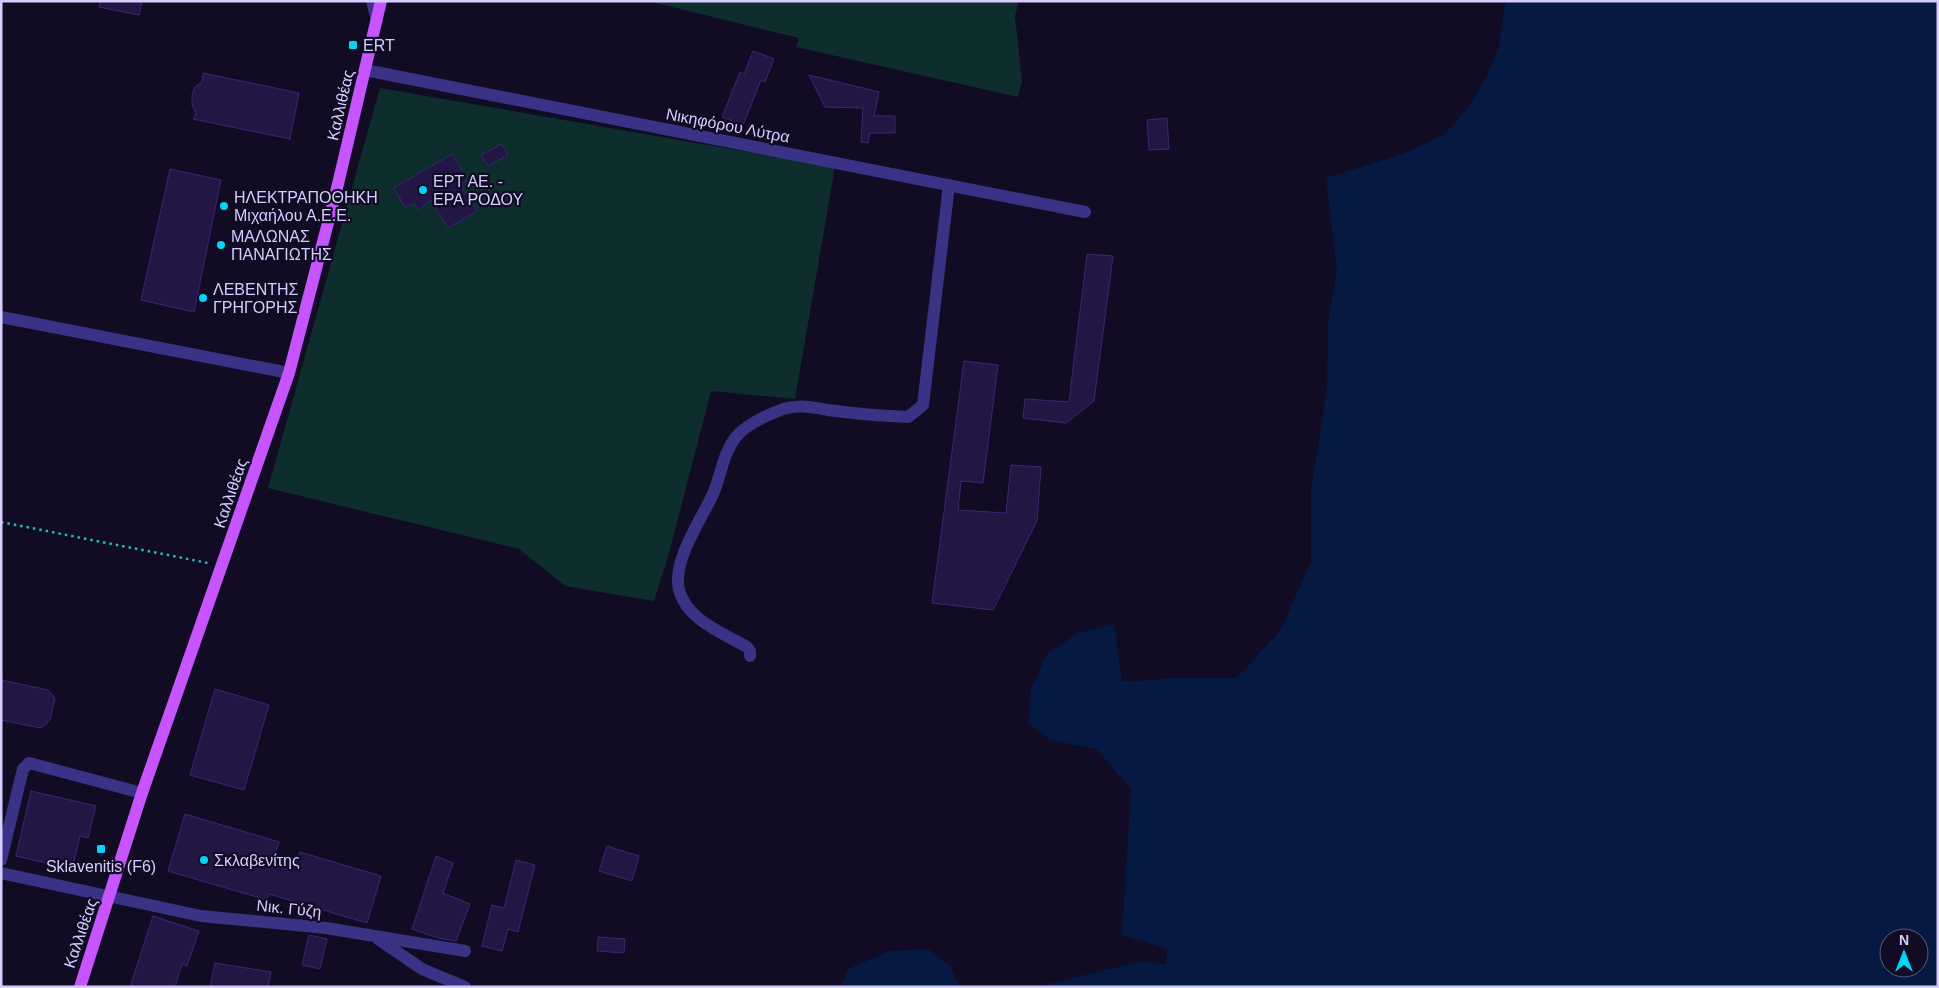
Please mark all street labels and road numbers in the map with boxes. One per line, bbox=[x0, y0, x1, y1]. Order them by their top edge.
street label: Καλλιθέας bbox=[324, 68, 357, 142]
street label: Νικηφόρου Λύτρα bbox=[665, 105, 791, 146]
street label: Καλλιθέας bbox=[211, 456, 250, 530]
street label: Καλλιθέας bbox=[61, 896, 100, 970]
street label: Νικ. Γύζη bbox=[256, 897, 322, 921]

